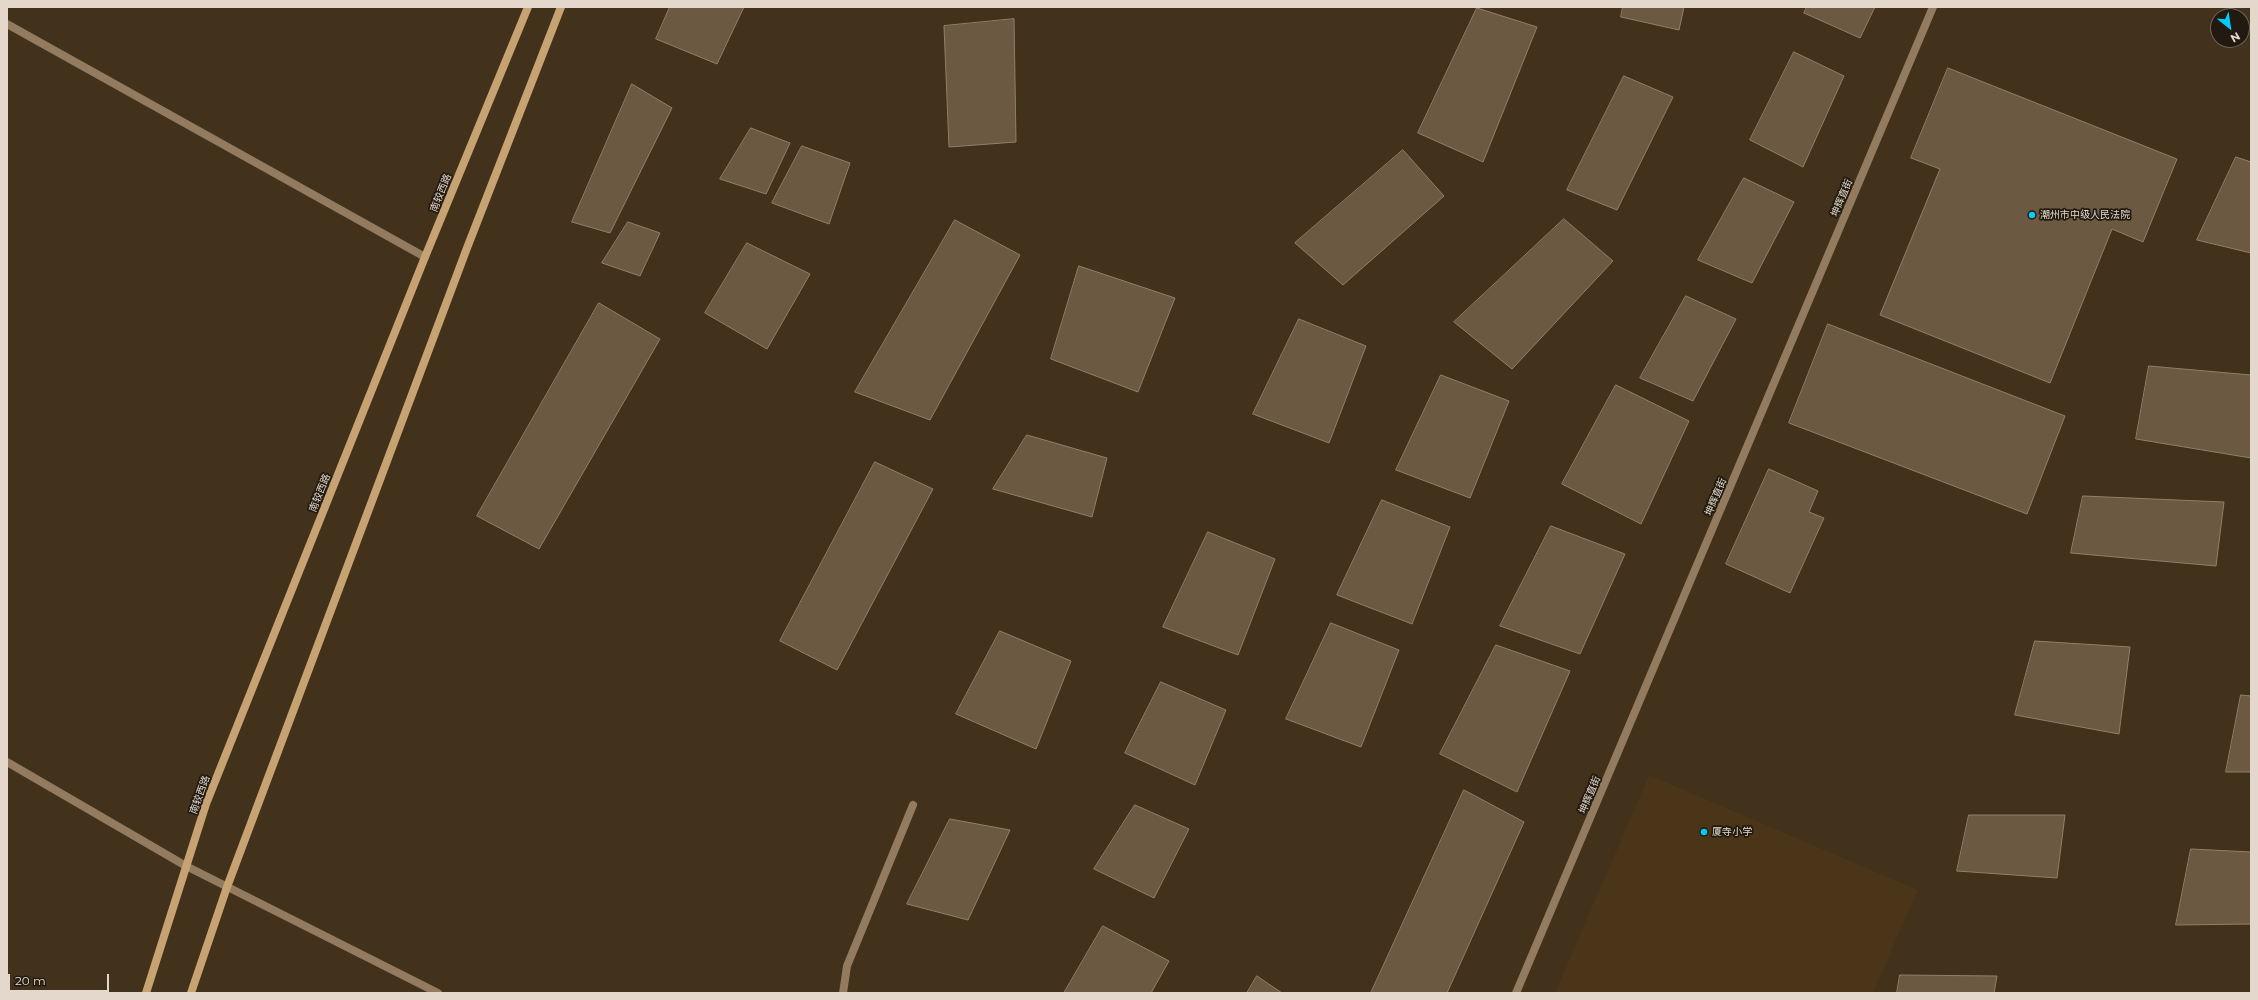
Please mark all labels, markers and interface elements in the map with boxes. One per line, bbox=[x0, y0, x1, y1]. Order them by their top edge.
north arrow bbox=[2210, 8, 2250, 48]
text: N bbox=[2228, 29, 2243, 46]
street label: 南较西路 bbox=[428, 172, 454, 214]
street label: 坤辉直街 bbox=[1829, 177, 1855, 219]
place label: 潮州市中级人民法院 bbox=[2040, 209, 2130, 221]
marker: 潮州市中级人民法院 bbox=[2027, 210, 2037, 220]
street label: 南较西路 bbox=[307, 472, 333, 514]
street label: 坤辉直街 bbox=[1703, 476, 1729, 518]
street label: 南较西路 bbox=[188, 774, 212, 816]
street label: 坤辉直街 bbox=[1577, 774, 1603, 816]
place label: 厦寺小学 bbox=[1712, 826, 1752, 838]
marker: 厦寺小学 bbox=[1699, 827, 1709, 837]
scale bar bbox=[10, 966, 111, 992]
text: 20 m bbox=[15, 973, 46, 988]

